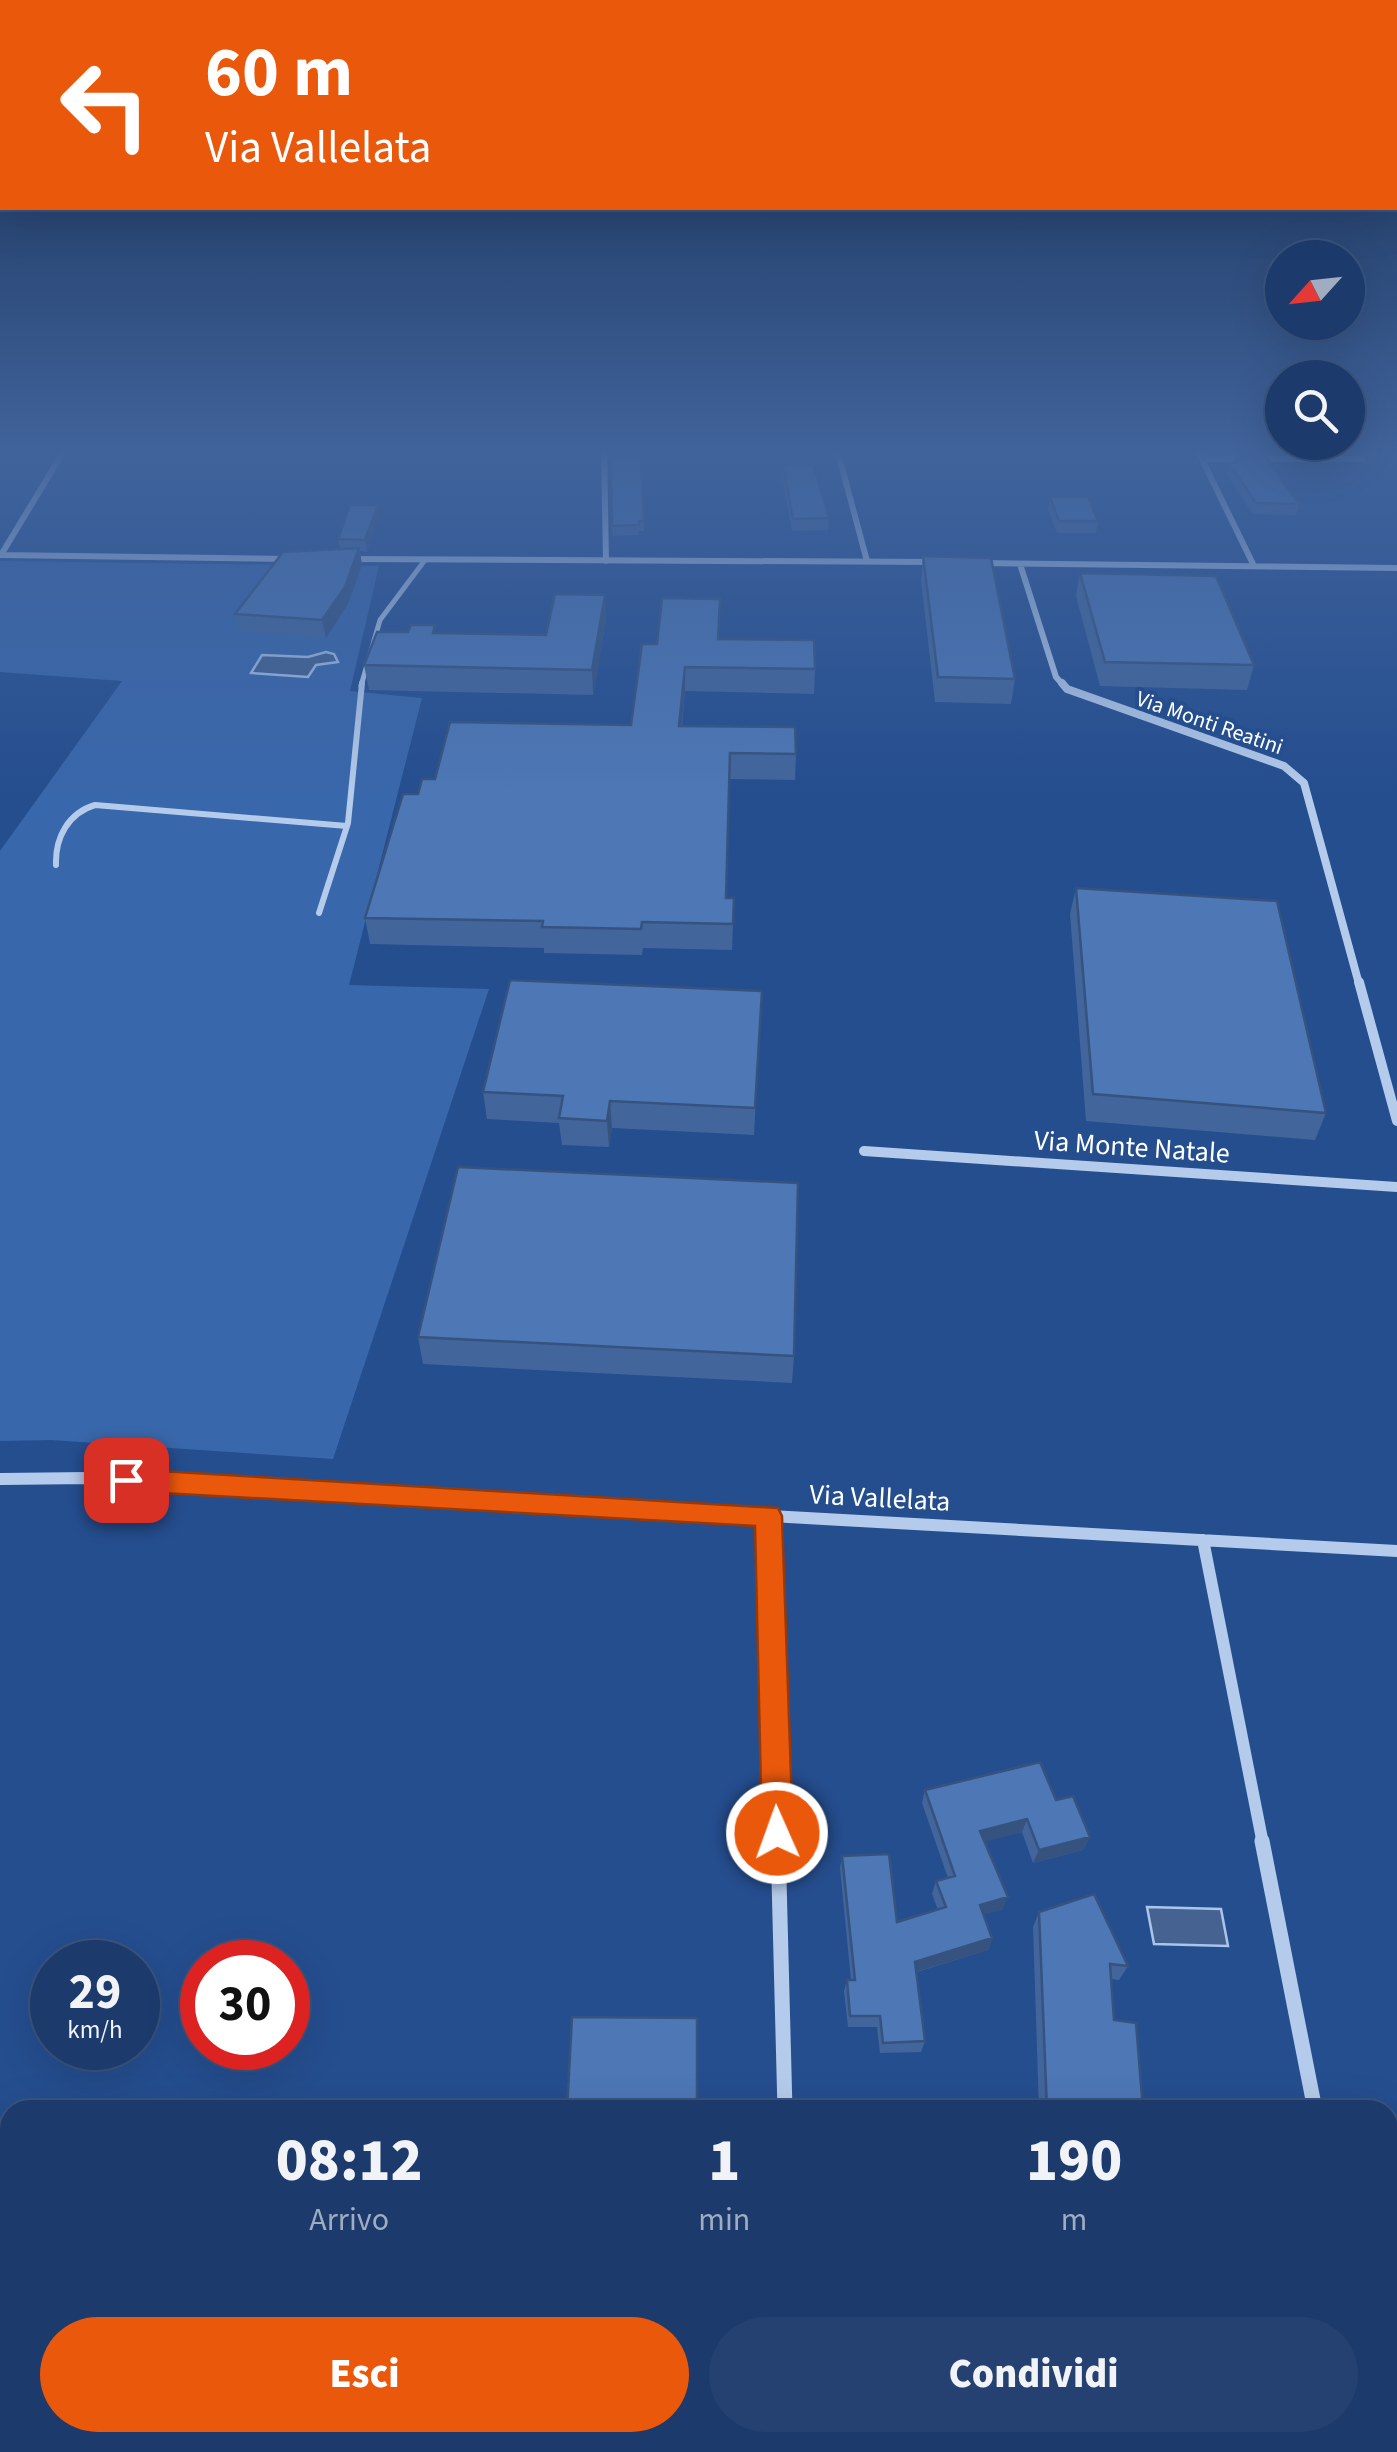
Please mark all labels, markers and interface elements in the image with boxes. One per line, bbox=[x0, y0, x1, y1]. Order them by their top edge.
text: 60 m bbox=[205, 23, 353, 123]
icon: left bbox=[40, 40, 170, 170]
text: Via Vallelata bbox=[205, 116, 432, 180]
north arrow bbox=[1265, 240, 1365, 340]
map controls bbox=[1265, 240, 1365, 460]
button: search bbox=[1265, 360, 1365, 460]
street label: Via Monti Reatini bbox=[1132, 683, 1287, 763]
street label: Via Monte Natale bbox=[1033, 1120, 1231, 1174]
pin bbox=[84, 1438, 169, 1523]
icon: arrive bbox=[99, 1453, 154, 1508]
street label: Via Vallelata bbox=[809, 1474, 951, 1522]
position arrow bbox=[725, 1781, 829, 1885]
speed limit sign: 30 bbox=[180, 1940, 310, 2070]
text: 29 bbox=[69, 1957, 121, 2028]
text: km/h bbox=[67, 2012, 123, 2048]
text: 08:12 bbox=[276, 2119, 423, 2204]
text: 1 bbox=[708, 2119, 740, 2204]
text: 190 bbox=[1026, 2119, 1122, 2204]
text: Arrivo bbox=[309, 2197, 389, 2243]
text: min bbox=[698, 2197, 750, 2243]
text: m bbox=[1061, 2197, 1087, 2243]
button: Esci bbox=[40, 2317, 689, 2432]
button: Condividi bbox=[709, 2317, 1358, 2432]

